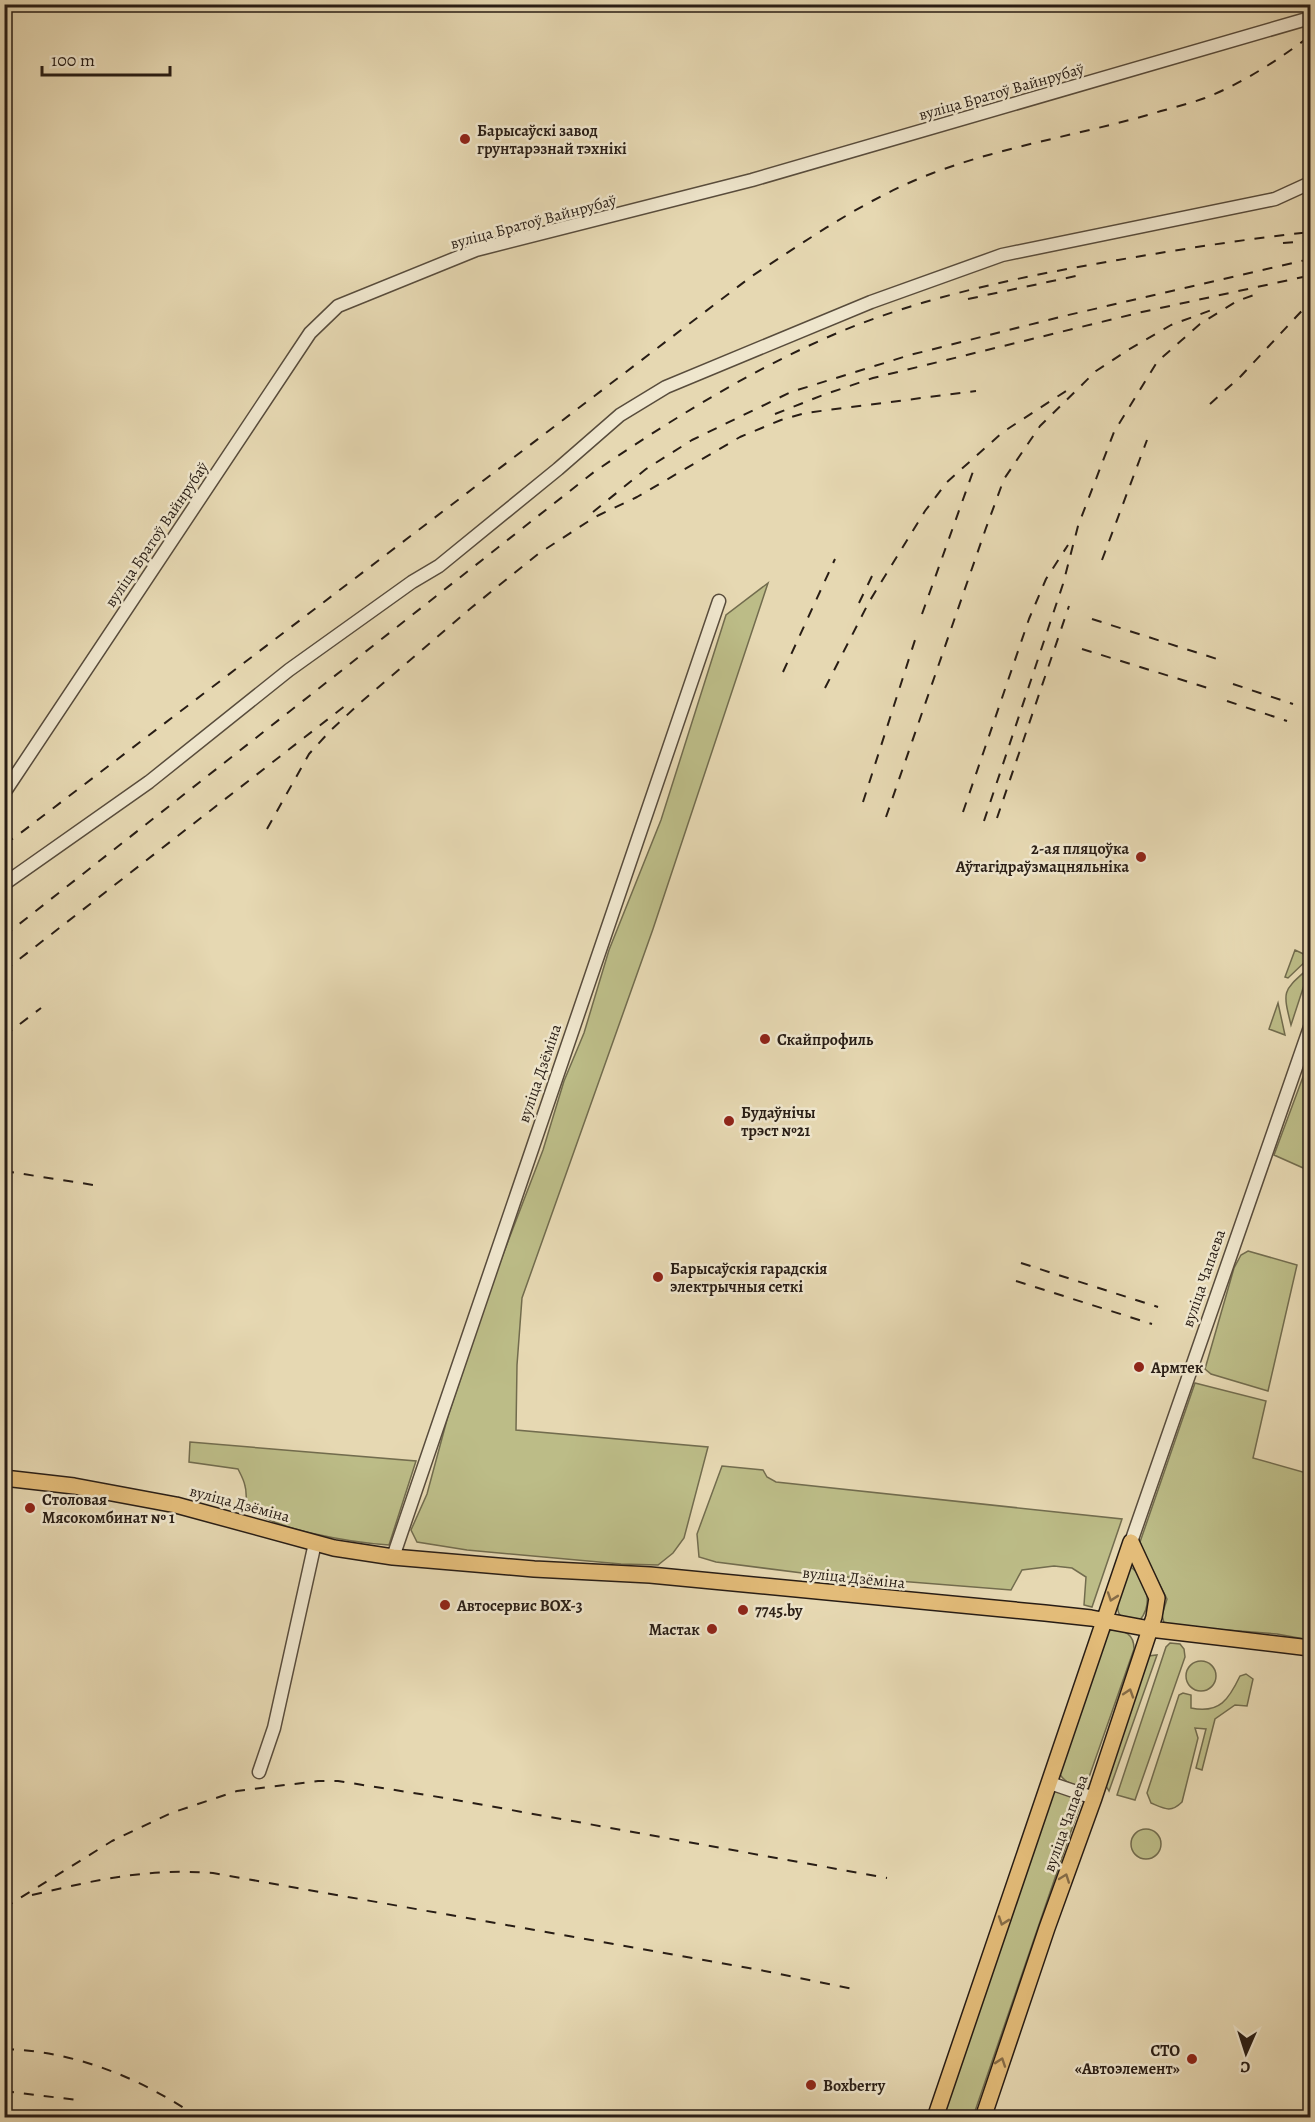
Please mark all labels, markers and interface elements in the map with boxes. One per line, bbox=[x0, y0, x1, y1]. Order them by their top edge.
scale bar bbox=[42, 39, 170, 77]
text: 100 m bbox=[51, 48, 95, 72]
street label: вуліца Братоў Вайнрубаў bbox=[916, 58, 1087, 126]
place label: Барысаўскі завод грунтарэзнай тэхнікі bbox=[477, 120, 627, 160]
marker: Барысаўскі завод грунтарэзнай тэхнікі bbox=[458, 132, 472, 146]
street label: вуліца Братоў Вайнрубаў bbox=[448, 189, 620, 255]
street label: вуліца Братоў Вайнрубаў bbox=[100, 457, 214, 612]
place label: 2-ая пляцоўка Аўтагідраўзмацняльніка bbox=[955, 838, 1129, 878]
marker: 2-ая пляцоўка Аўтагідраўзмацняльніка bbox=[1134, 850, 1148, 864]
street label: вуліца Дзёміна bbox=[513, 1020, 567, 1126]
place label: Скайпрофиль bbox=[777, 1029, 874, 1051]
marker: Скайпрофиль bbox=[758, 1032, 772, 1046]
place label: Будаўнічы трэст №21 bbox=[741, 1102, 816, 1142]
marker: Будаўнічы трэст №21 bbox=[722, 1114, 736, 1128]
street label: вуліца Чапаева bbox=[1177, 1226, 1231, 1330]
place label: Барысаўскія гарадскія электрычныя сеткі bbox=[670, 1258, 827, 1298]
marker: Барысаўскія гарадскія электрычныя сеткі bbox=[651, 1270, 665, 1284]
place label: Армтек bbox=[1150, 1357, 1204, 1379]
marker: Армтек bbox=[1132, 1360, 1146, 1374]
street label: вуліца Дзёміна bbox=[187, 1480, 293, 1528]
place label: Столовая Мясокомбинат № 1 bbox=[42, 1489, 175, 1529]
marker: Столовая Мясокомбинат № 1 bbox=[23, 1501, 37, 1515]
street label: вуліца Дзёміна bbox=[801, 1562, 907, 1594]
one-way arrow bbox=[1107, 1591, 1120, 1602]
place label: Автосервис BOX-3 bbox=[456, 1595, 583, 1617]
marker: Автосервис BOX-3 bbox=[438, 1598, 452, 1612]
place label: 7745.by bbox=[755, 1600, 803, 1622]
marker: 7745.by bbox=[736, 1603, 750, 1617]
place label: Мастак bbox=[649, 1619, 700, 1641]
marker: Мастак bbox=[705, 1622, 719, 1636]
one-way arrow bbox=[1121, 1688, 1134, 1699]
street label: вуліца Чапаева bbox=[1038, 1771, 1094, 1875]
one-way arrow bbox=[1058, 1873, 1070, 1884]
one-way arrow bbox=[997, 1915, 1010, 1926]
north arrow bbox=[1216, 2023, 1276, 2083]
place label: СТО «Автоэлемент» bbox=[1075, 2040, 1180, 2080]
marker: СТО «Автоэлемент» bbox=[1185, 2052, 1199, 2066]
text: С bbox=[1240, 2056, 1251, 2078]
one-way arrow bbox=[994, 2057, 1007, 2068]
place label: Boxberry bbox=[823, 2075, 886, 2097]
marker: Boxberry bbox=[804, 2078, 818, 2092]

